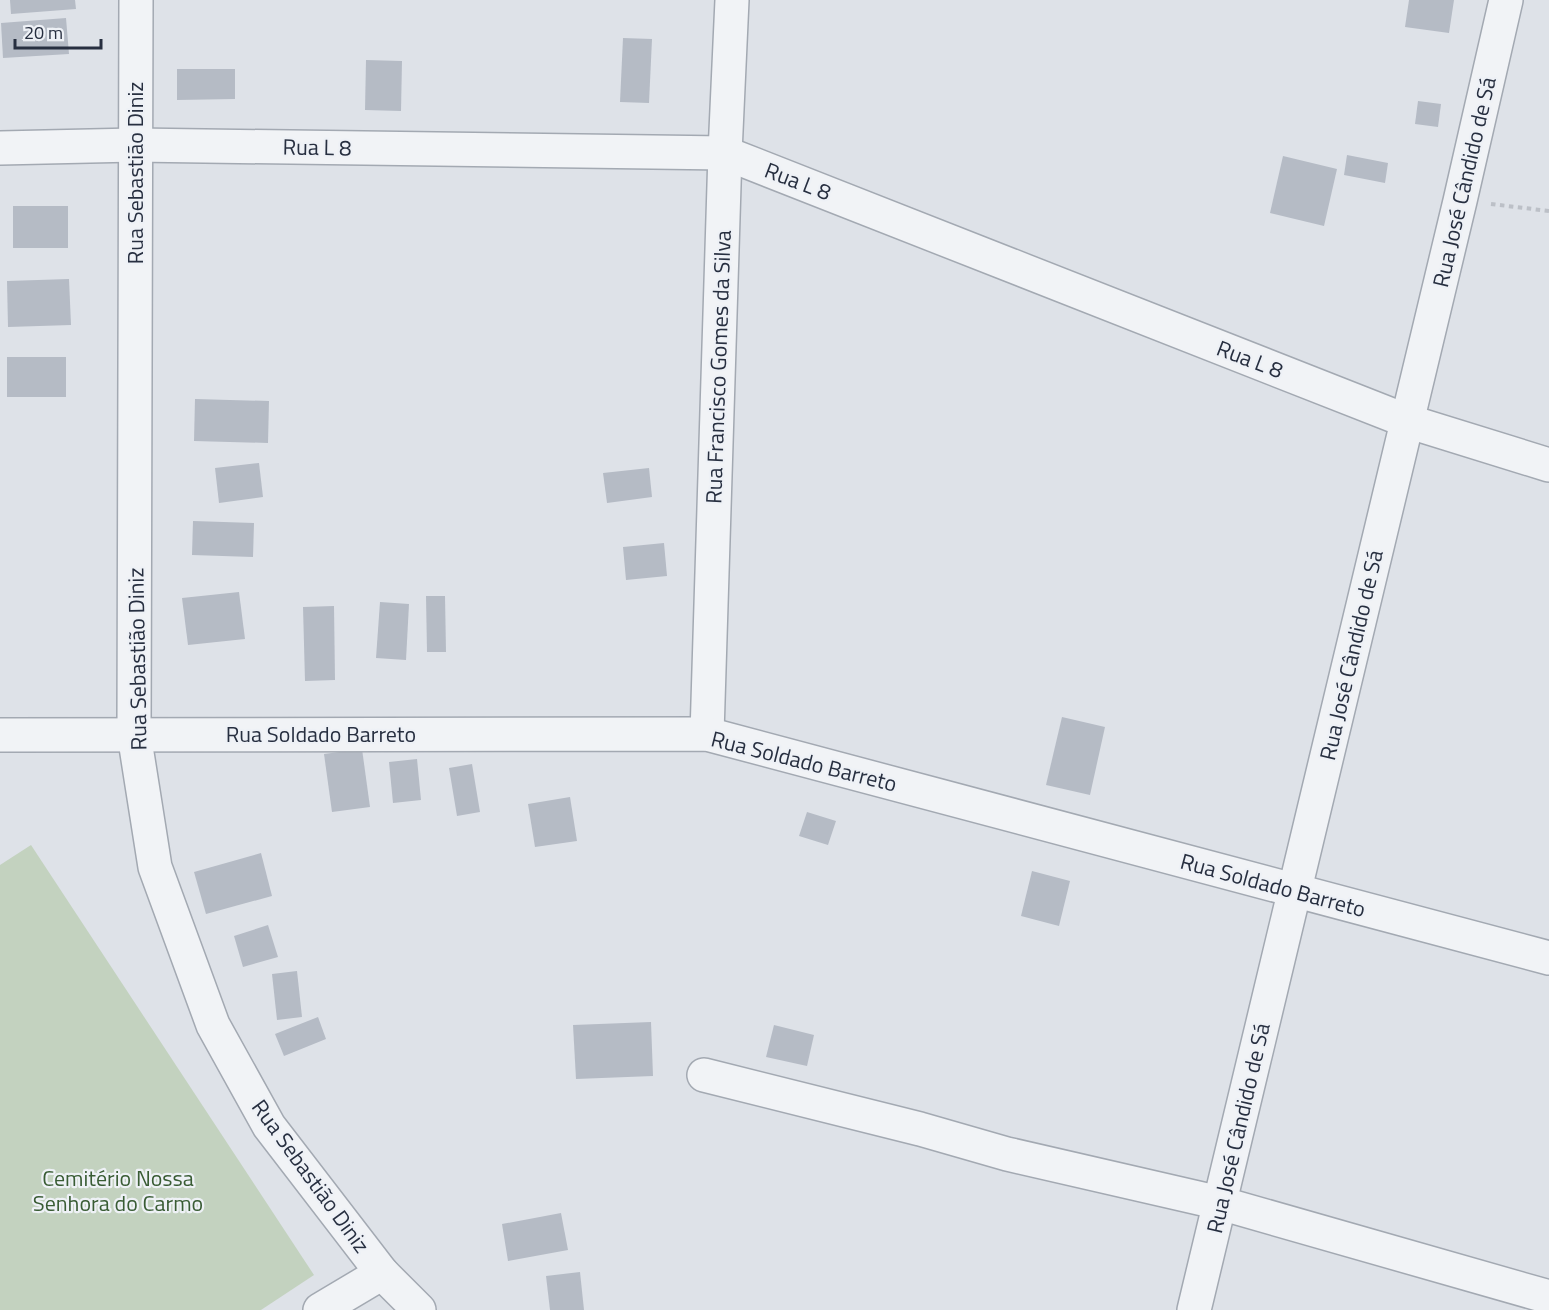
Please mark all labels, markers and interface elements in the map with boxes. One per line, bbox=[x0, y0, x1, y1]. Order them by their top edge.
scale bar bbox=[15, 12, 100, 50]
text: 20 m bbox=[24, 19, 63, 46]
street label: Rua José Cândido de Sá bbox=[1423, 73, 1505, 291]
street label: Rua Sebastião Diniz bbox=[118, 82, 152, 264]
street label: Rua L 8 bbox=[282, 129, 352, 165]
street label: Rua L 8 bbox=[760, 153, 836, 209]
street label: Rua Francisco Gomes da Silva bbox=[696, 230, 740, 504]
street label: Rua L 8 bbox=[1212, 331, 1288, 387]
street label: Rua José Cândido de Sá bbox=[1310, 546, 1392, 764]
street label: Rua Sebastião Diniz bbox=[118, 567, 156, 751]
street label: Rua Soldado Barreto bbox=[226, 717, 416, 751]
street label: Rua Soldado Barreto bbox=[708, 721, 900, 801]
street label: Rua Soldado Barreto bbox=[1177, 844, 1369, 926]
street label: Rua José Cândido de Sá bbox=[1197, 1019, 1279, 1237]
street label: Rua Sebastião Diniz bbox=[244, 1092, 378, 1260]
park label: Cemitério Nossa Senhora do Carmo bbox=[33, 1161, 203, 1220]

